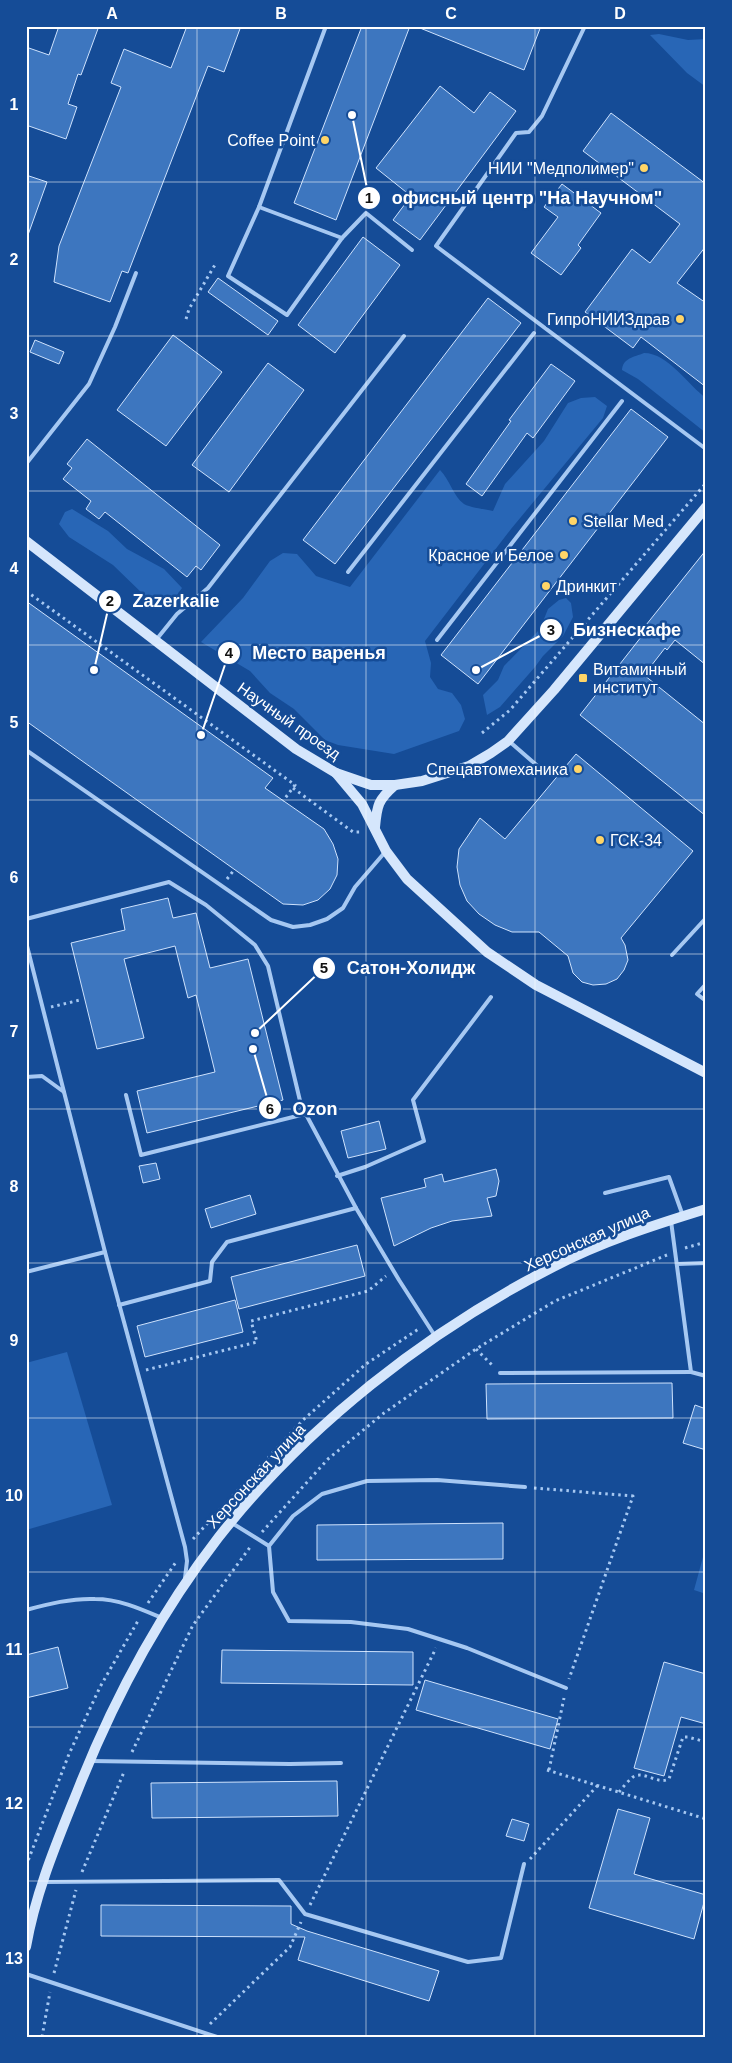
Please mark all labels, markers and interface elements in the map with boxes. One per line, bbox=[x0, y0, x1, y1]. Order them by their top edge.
text: A bbox=[106, 5, 118, 22]
text: B bbox=[275, 5, 287, 22]
text: C bbox=[445, 5, 457, 22]
text: D bbox=[614, 5, 626, 22]
text: 1 bbox=[10, 96, 19, 113]
place label: Coffee Point bbox=[227, 132, 316, 149]
marker: Coffee Point bbox=[319, 134, 331, 146]
place label: НИИ "Медполимер" bbox=[488, 160, 634, 177]
marker: НИИ "Медполимер" bbox=[638, 162, 650, 174]
callout: офисный центр "На Научном" bbox=[357, 181, 672, 214]
text: офисный центр "На Научном" bbox=[392, 188, 662, 208]
text: 1 bbox=[365, 189, 373, 206]
text: 2 bbox=[10, 251, 19, 268]
place label: ГипроНИИЗдрав bbox=[547, 311, 670, 328]
marker: ГипроНИИЗдрав bbox=[674, 313, 686, 325]
text: 3 bbox=[10, 405, 19, 422]
place label: Stellar Med bbox=[583, 513, 664, 530]
marker: Stellar Med bbox=[567, 515, 579, 527]
place label: Красное и Белое bbox=[428, 547, 554, 564]
marker: Красное и Белое bbox=[558, 549, 570, 561]
text: 4 bbox=[10, 560, 19, 577]
place label: Дринкит bbox=[556, 578, 617, 595]
marker: Дринкит bbox=[540, 580, 552, 592]
callout: Zazerkalie bbox=[98, 584, 230, 617]
text: Zazerkalie bbox=[132, 591, 220, 611]
text: 2 bbox=[106, 592, 114, 609]
callout: Бизнескафе bbox=[538, 613, 691, 646]
text: Бизнескафе bbox=[573, 620, 681, 640]
text: 3 bbox=[547, 621, 555, 638]
callout: Место варенья bbox=[217, 636, 396, 669]
text: Место варенья bbox=[252, 643, 386, 663]
text: 4 bbox=[225, 644, 234, 661]
place label: Витаминный институт bbox=[593, 661, 687, 696]
marker: Витаминный институт bbox=[577, 672, 589, 684]
street label: Научный проезд bbox=[234, 679, 344, 763]
text: 5 bbox=[10, 714, 19, 731]
place label: Спецавтомеханика bbox=[426, 761, 568, 778]
marker: Спецавтомеханика bbox=[572, 763, 584, 775]
place label: ГСК-34 bbox=[610, 832, 662, 849]
marker: ГСК-34 bbox=[594, 834, 606, 846]
text: 6 bbox=[10, 869, 19, 886]
callout: Сатон-Холидж bbox=[312, 951, 486, 984]
text: Сатон-Холидж bbox=[347, 958, 476, 978]
text: 5 bbox=[320, 959, 328, 976]
text: 7 bbox=[10, 1023, 19, 1040]
callout: Ozon bbox=[258, 1092, 348, 1125]
text: Ozon bbox=[293, 1099, 338, 1119]
text: 6 bbox=[266, 1100, 274, 1117]
text: 8 bbox=[10, 1178, 19, 1195]
street label: Херсонская улица bbox=[522, 1204, 653, 1274]
text: 9 bbox=[10, 1332, 19, 1349]
street label: Херсонская улица bbox=[203, 1420, 309, 1531]
text: 10 bbox=[5, 1487, 23, 1504]
text: 11 bbox=[6, 1641, 23, 1658]
text: 12 bbox=[5, 1795, 23, 1812]
text: 13 bbox=[5, 1950, 23, 1967]

